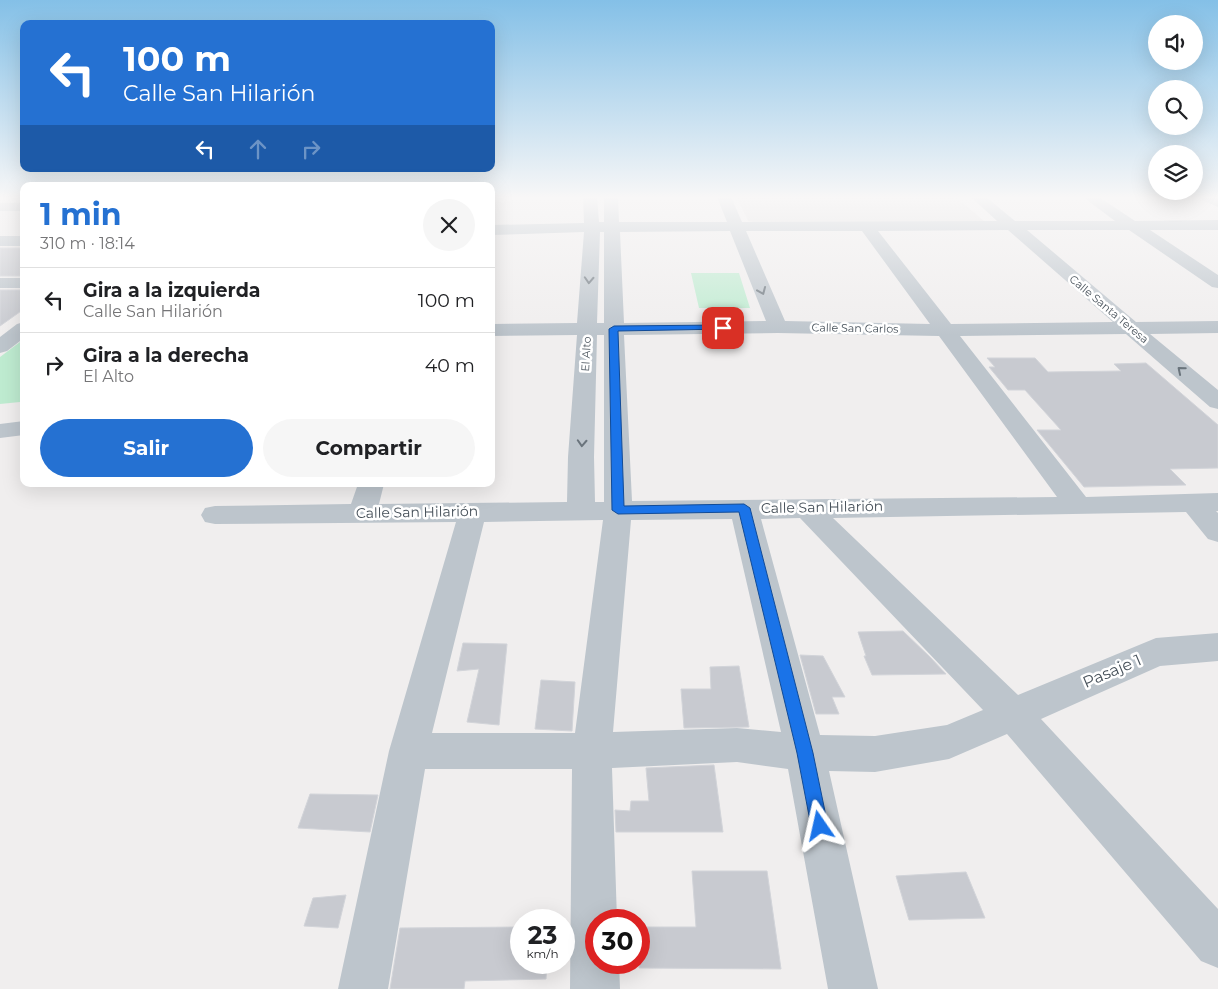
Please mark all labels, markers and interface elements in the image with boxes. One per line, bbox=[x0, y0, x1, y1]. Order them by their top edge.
map controls bbox=[1148, 15, 1203, 200]
button: sound bbox=[1148, 15, 1203, 70]
text: 100 m bbox=[123, 37, 231, 80]
icon: left bbox=[40, 40, 105, 105]
text: Calle San Hilarión bbox=[123, 80, 315, 107]
button: search bbox=[1148, 80, 1203, 135]
icon: left bbox=[191, 135, 219, 163]
icon: ahead bbox=[244, 135, 272, 163]
icon: right bbox=[297, 135, 325, 163]
button: layers bbox=[1148, 145, 1203, 200]
text: 1 min bbox=[40, 196, 121, 233]
button: close bbox=[423, 199, 475, 251]
text: 310 m · 18:14 bbox=[40, 234, 135, 253]
street label: Calle Santa Teresa bbox=[1067, 272, 1151, 346]
one-way arrow bbox=[584, 277, 594, 285]
text: Gira a la izquierda bbox=[83, 279, 261, 302]
icon: left bbox=[40, 286, 68, 314]
one-way arrow bbox=[756, 286, 767, 295]
text: 100 m bbox=[418, 289, 475, 312]
text: Calle San Hilarión bbox=[83, 302, 223, 321]
pin bbox=[702, 307, 744, 349]
icon: arrive bbox=[709, 314, 737, 342]
street label: Calle San Carlos bbox=[811, 320, 899, 336]
street label: El Alto bbox=[578, 336, 594, 372]
text: Gira a la derecha bbox=[83, 344, 249, 367]
icon: right bbox=[40, 351, 68, 379]
text: 40 m bbox=[425, 354, 475, 377]
text: El Alto bbox=[83, 367, 134, 386]
one-way arrow bbox=[1178, 367, 1187, 376]
button: Salir bbox=[40, 419, 253, 477]
button: Compartir bbox=[263, 419, 475, 477]
one-way arrow bbox=[576, 439, 587, 447]
street label: Calle San Hilarión bbox=[761, 497, 883, 517]
street label: Calle San Hilarión bbox=[356, 502, 478, 522]
street label: Pasaje 1 bbox=[1080, 650, 1144, 692]
position arrow bbox=[793, 799, 845, 851]
speed limit sign: 30 bbox=[585, 909, 650, 974]
text: 23 bbox=[528, 920, 557, 950]
text: km/h bbox=[526, 946, 559, 961]

